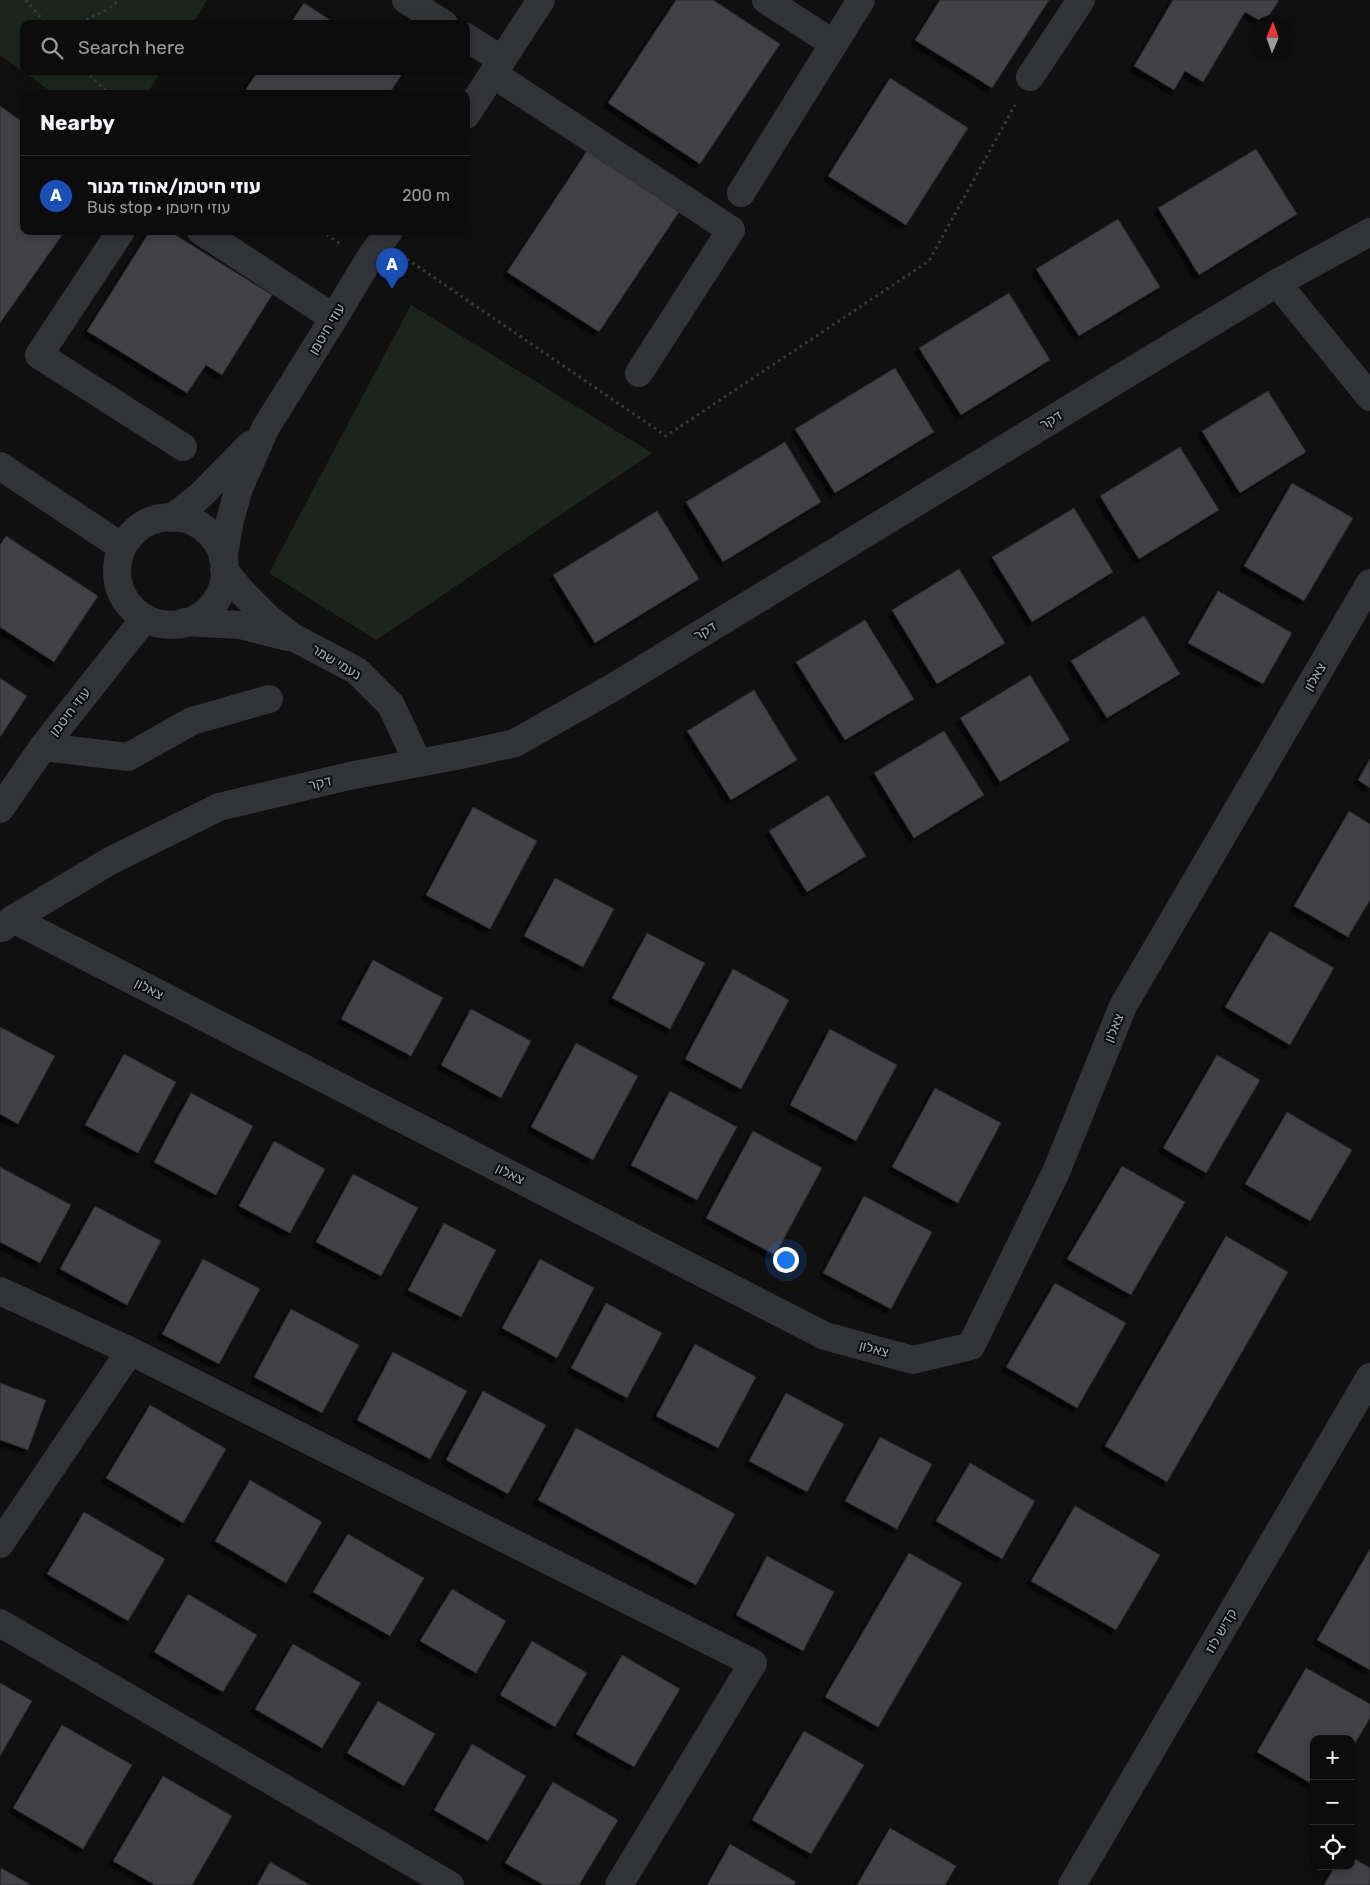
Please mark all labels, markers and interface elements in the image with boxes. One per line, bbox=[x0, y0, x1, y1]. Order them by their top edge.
north arrow bbox=[1250, 15, 1295, 60]
search box bbox=[20, 20, 470, 75]
icon: search bbox=[38, 34, 66, 62]
text: Search here bbox=[78, 36, 185, 59]
text: Nearby bbox=[40, 110, 115, 135]
text: עוזי חיטמן/אהוד מנור bbox=[87, 175, 261, 198]
text: A bbox=[50, 186, 62, 205]
text: 200 m bbox=[402, 186, 450, 205]
text: Bus stop · עוזי חיטמן bbox=[87, 198, 231, 217]
pin: A bbox=[376, 248, 408, 289]
street label: עוזי חיטמן bbox=[305, 300, 349, 358]
street label: דקר bbox=[1036, 406, 1066, 433]
street label: דקר bbox=[690, 617, 720, 644]
street label: נעמי שמר bbox=[308, 640, 364, 684]
street label: צאלון bbox=[1300, 660, 1330, 694]
street label: עוזי חיטמן bbox=[46, 684, 94, 740]
street label: דקר bbox=[306, 772, 334, 794]
street label: צאלון bbox=[132, 975, 166, 1003]
street label: צאלון bbox=[1101, 1011, 1127, 1045]
street label: צאלון bbox=[493, 1160, 527, 1188]
your location bbox=[773, 1247, 799, 1273]
street label: צאלון bbox=[857, 1337, 891, 1361]
street label: קדיש לוז bbox=[1201, 1605, 1241, 1657]
map controls bbox=[1310, 1735, 1355, 1870]
button: + bbox=[1310, 1735, 1355, 1780]
button: − bbox=[1310, 1780, 1355, 1825]
button: locate bbox=[1310, 1825, 1355, 1870]

